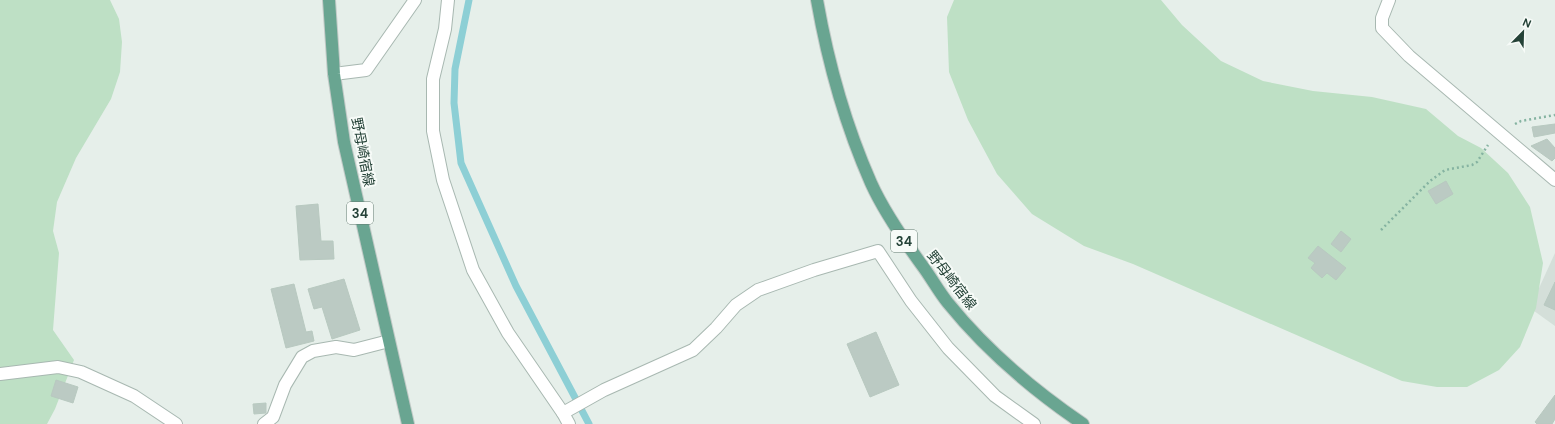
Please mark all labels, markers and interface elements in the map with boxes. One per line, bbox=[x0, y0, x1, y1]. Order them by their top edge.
north arrow bbox=[1503, 12, 1543, 52]
text: N bbox=[1520, 15, 1533, 31]
street label: 野母崎宿線 bbox=[347, 116, 379, 188]
road number: 34 bbox=[347, 202, 373, 224]
road number: 34 bbox=[891, 230, 917, 252]
street label: 野母崎宿線 bbox=[923, 247, 981, 313]

